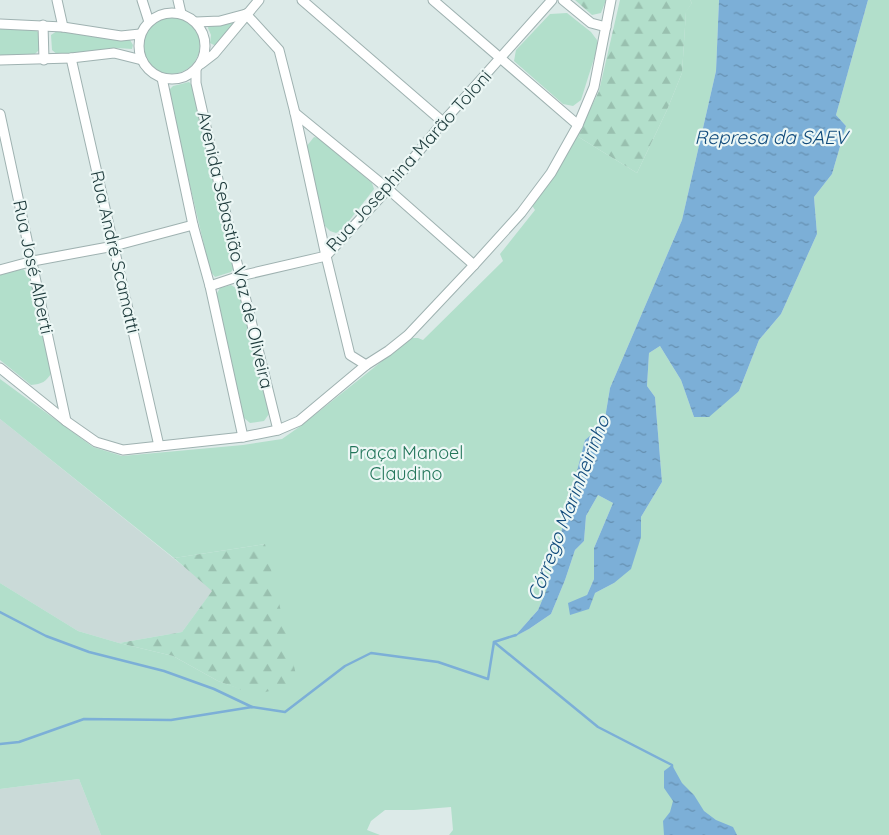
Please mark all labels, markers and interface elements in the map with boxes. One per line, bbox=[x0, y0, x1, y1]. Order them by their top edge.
street label: Rua Josephina Marão Toloni bbox=[321, 65, 496, 256]
street label: Avenida Sebastião Vaz de Oliveira bbox=[192, 109, 279, 391]
water label: Represa da SAEV bbox=[695, 125, 851, 149]
street label: Rua André Scamatti bbox=[86, 168, 145, 335]
street label: Rua José Alberti bbox=[8, 198, 59, 336]
water label: Córrego Marinheirinho bbox=[522, 410, 615, 604]
park label: Praça Manoel Claudino bbox=[349, 441, 463, 485]

